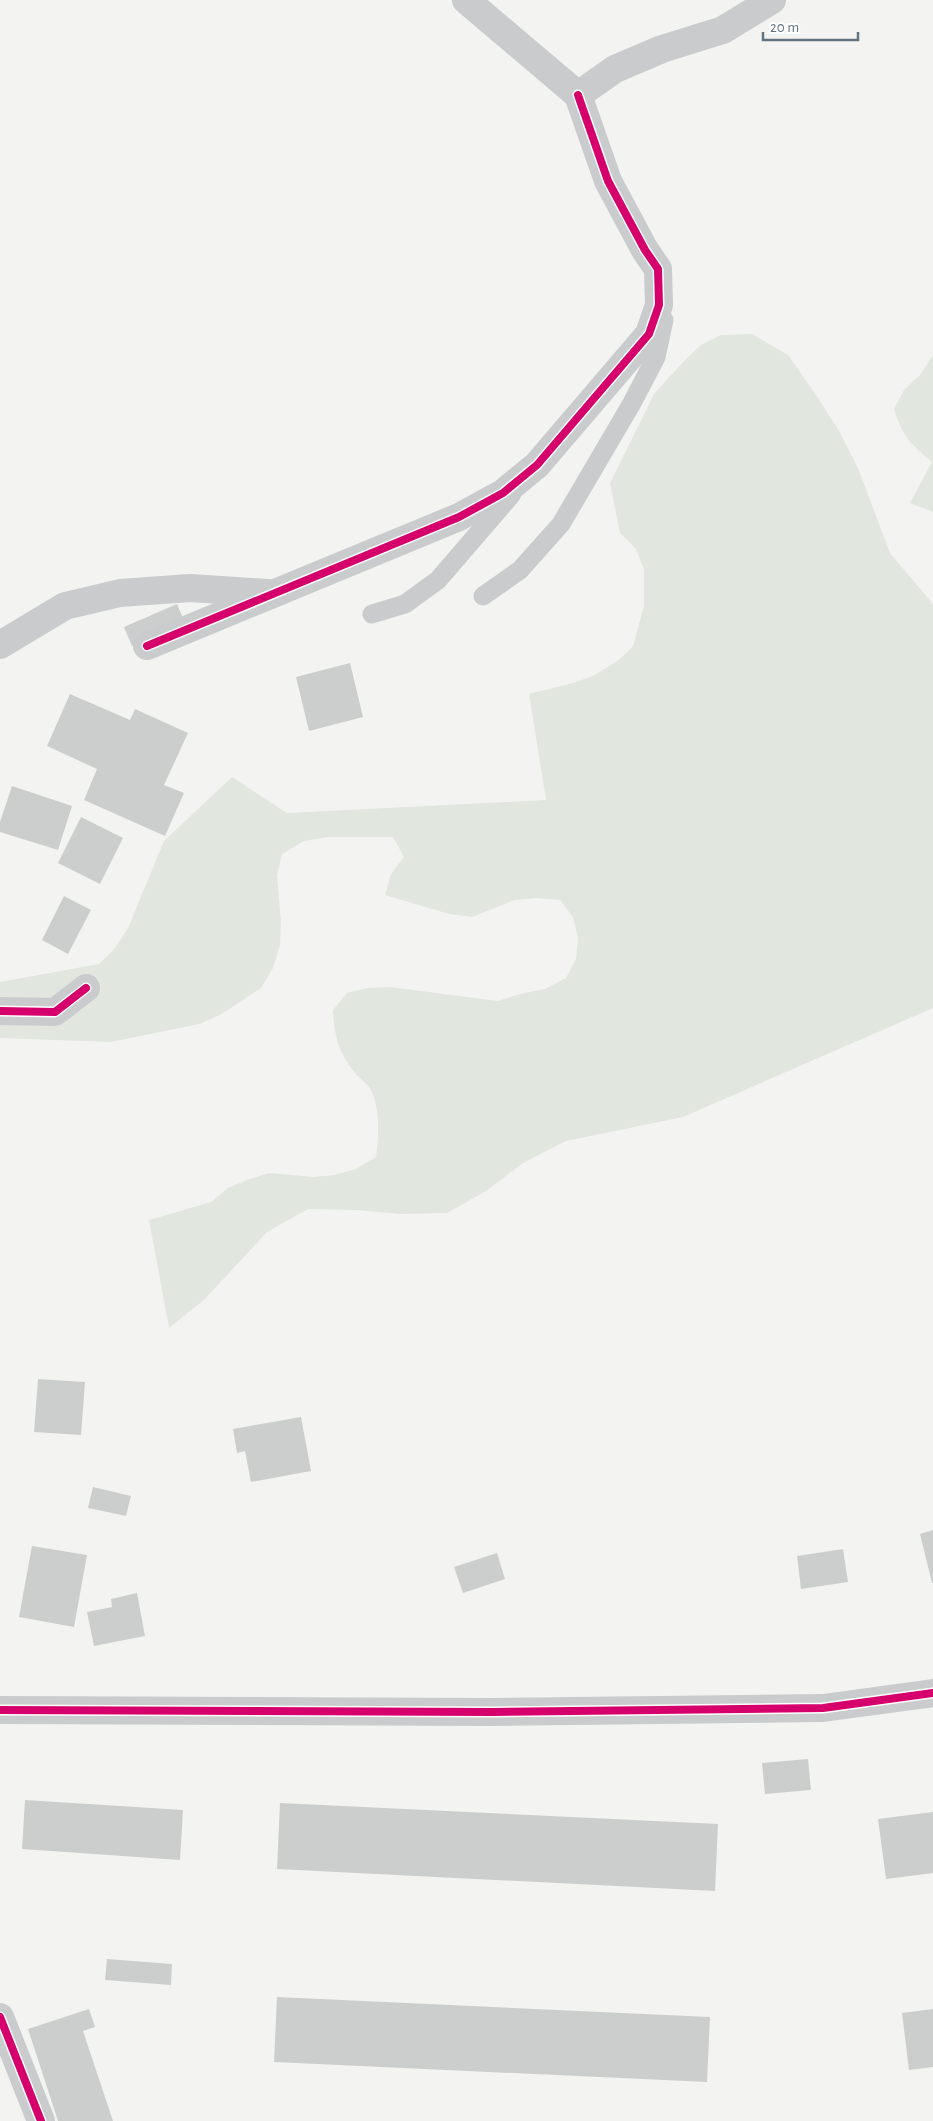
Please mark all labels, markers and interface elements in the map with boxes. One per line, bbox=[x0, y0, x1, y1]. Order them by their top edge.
scale bar bbox=[763, 10, 858, 42]
text: 20 m bbox=[770, 20, 799, 35]

